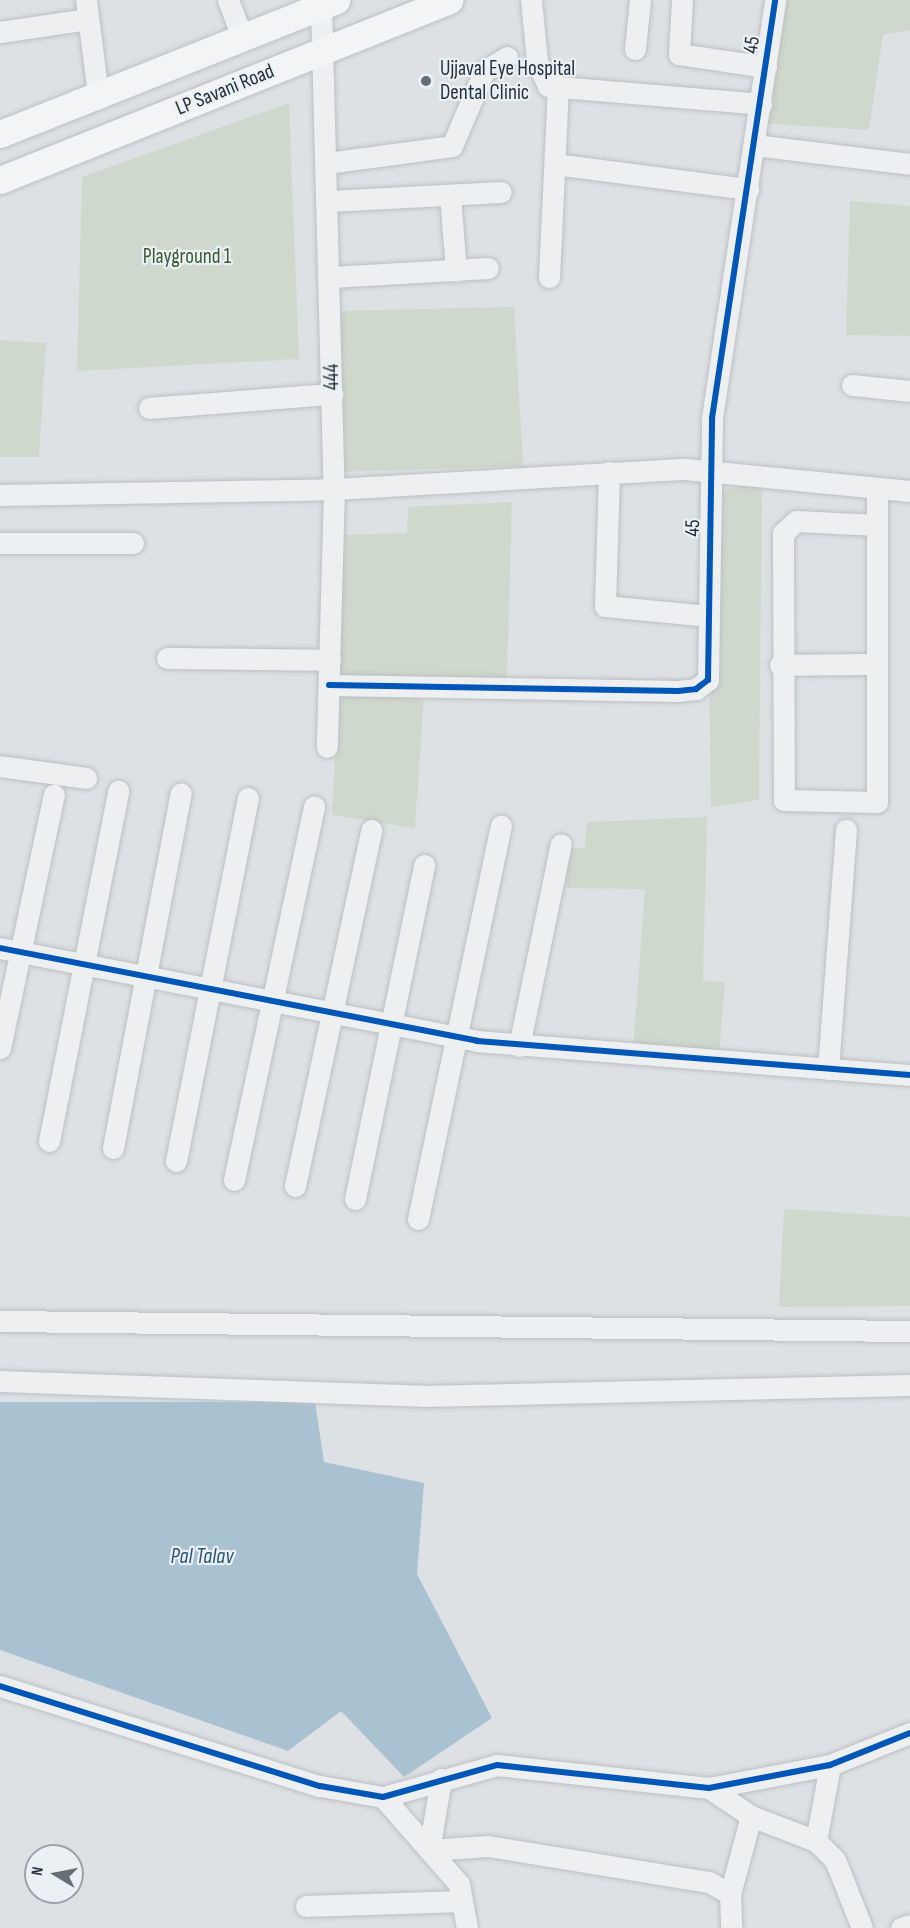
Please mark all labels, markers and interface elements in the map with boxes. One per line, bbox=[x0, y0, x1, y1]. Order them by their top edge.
street label: 45 bbox=[738, 35, 766, 55]
place label: Ujjaval Eye Hospital Dental Clinic bbox=[440, 56, 575, 106]
street label: LP Savani Road bbox=[172, 59, 278, 121]
marker: Ujjaval Eye Hospital Dental Clinic bbox=[417, 72, 435, 90]
park label: Playground 1 bbox=[143, 244, 231, 270]
street label: 444 bbox=[319, 364, 345, 390]
street label: 45 bbox=[680, 519, 706, 537]
water label: Pal Talav bbox=[171, 1544, 233, 1570]
north arrow bbox=[24, 1844, 84, 1904]
text: N bbox=[28, 1865, 48, 1877]

